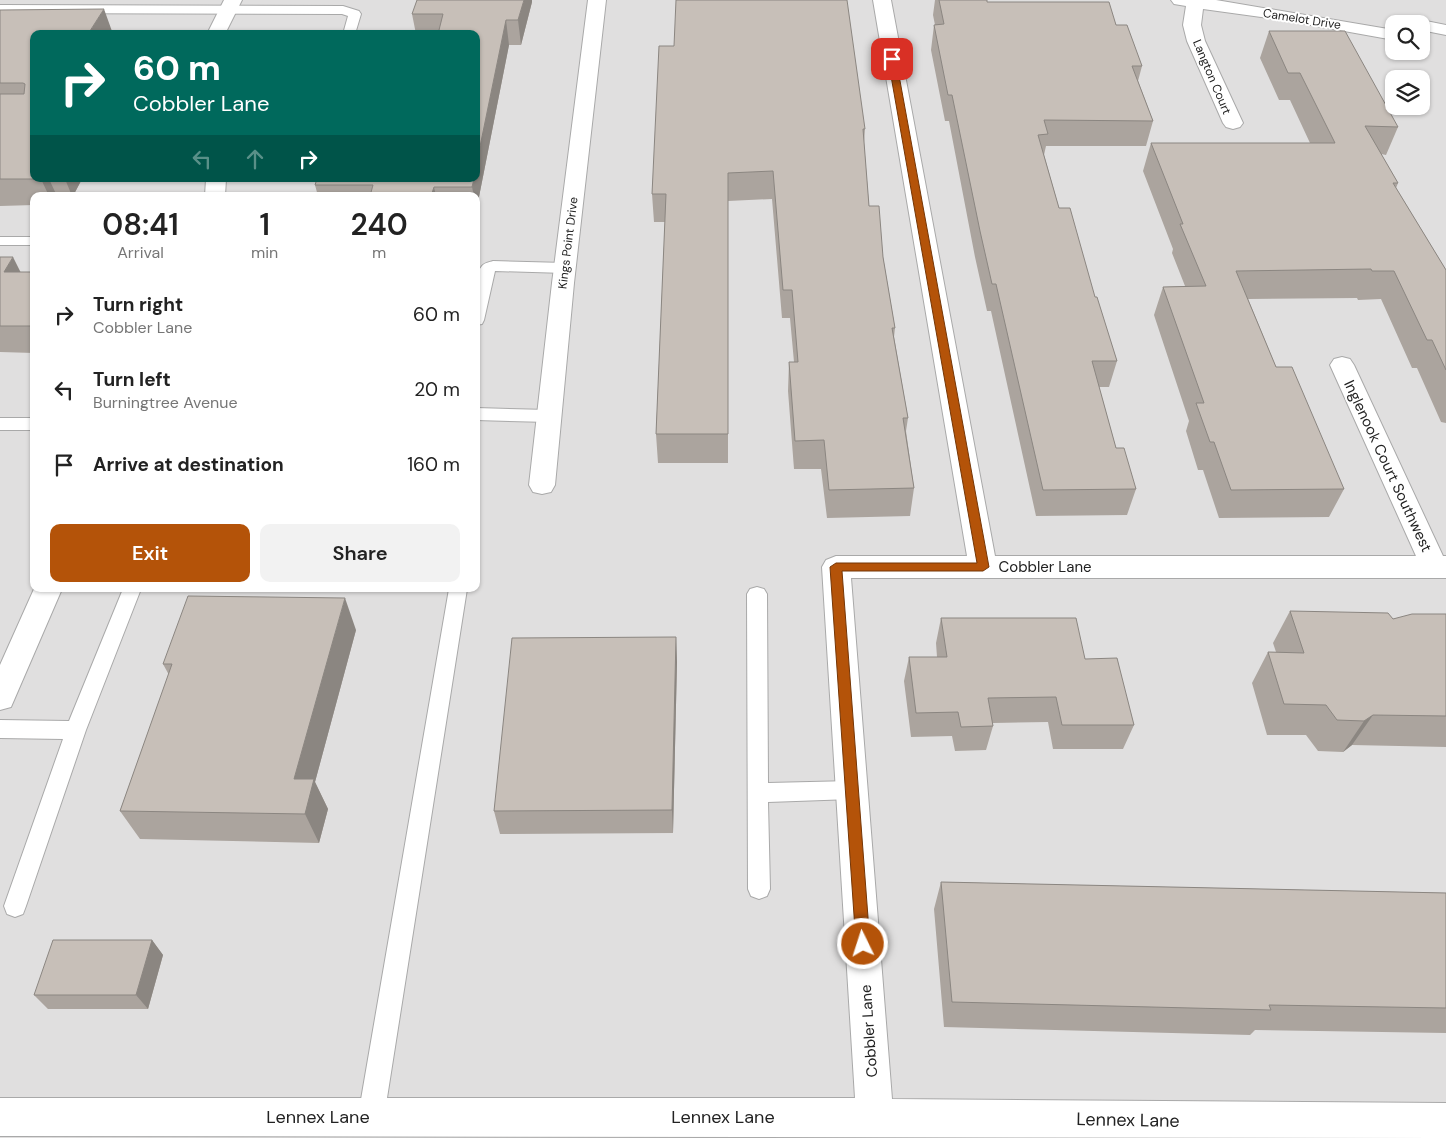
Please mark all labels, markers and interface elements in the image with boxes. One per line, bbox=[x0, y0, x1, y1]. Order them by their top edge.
street label: Camelot Drive bbox=[1262, 5, 1342, 33]
map controls bbox=[1385, 15, 1430, 115]
button: search bbox=[1385, 15, 1430, 60]
street label: Langton Court bbox=[1189, 37, 1235, 117]
pin bbox=[871, 38, 913, 80]
text: 60 m bbox=[133, 45, 221, 91]
icon: arrive bbox=[878, 45, 906, 73]
icon: right bbox=[50, 50, 115, 115]
button: layers bbox=[1385, 70, 1430, 115]
text: Cobbler Lane bbox=[133, 89, 269, 118]
icon: left bbox=[188, 145, 216, 173]
icon: ahead bbox=[241, 145, 269, 173]
icon: right bbox=[294, 145, 322, 173]
street label: Kings Point Drive bbox=[554, 196, 582, 290]
text: 08:41 bbox=[102, 205, 179, 244]
text: 1 bbox=[259, 205, 270, 244]
text: 240 bbox=[351, 205, 408, 244]
text: Arrival bbox=[117, 242, 164, 263]
text: min bbox=[251, 242, 278, 263]
text: m bbox=[372, 242, 386, 263]
text: Turn right bbox=[93, 292, 183, 317]
icon: right bbox=[50, 301, 78, 329]
text: 60 m bbox=[413, 302, 460, 327]
text: Cobbler Lane bbox=[93, 317, 192, 338]
text: Turn left bbox=[93, 367, 171, 392]
icon: left bbox=[50, 376, 78, 404]
text: 20 m bbox=[414, 377, 460, 402]
street label: Inglenook Court Southwest bbox=[1339, 377, 1437, 555]
text: Burningtree Avenue bbox=[93, 392, 238, 413]
icon: arrive bbox=[50, 451, 78, 479]
text: Arrive at destination bbox=[93, 452, 284, 477]
text: 160 m bbox=[407, 452, 460, 477]
button: Exit bbox=[50, 524, 250, 582]
button: Share bbox=[260, 524, 460, 582]
street label: Cobbler Lane bbox=[998, 557, 1092, 577]
position arrow bbox=[836, 917, 888, 969]
street label: Cobbler Lane bbox=[856, 984, 882, 1078]
street label: Lennex Lane bbox=[266, 1105, 370, 1129]
street label: Lennex Lane bbox=[671, 1105, 775, 1129]
street label: Lennex Lane bbox=[1076, 1107, 1180, 1133]

